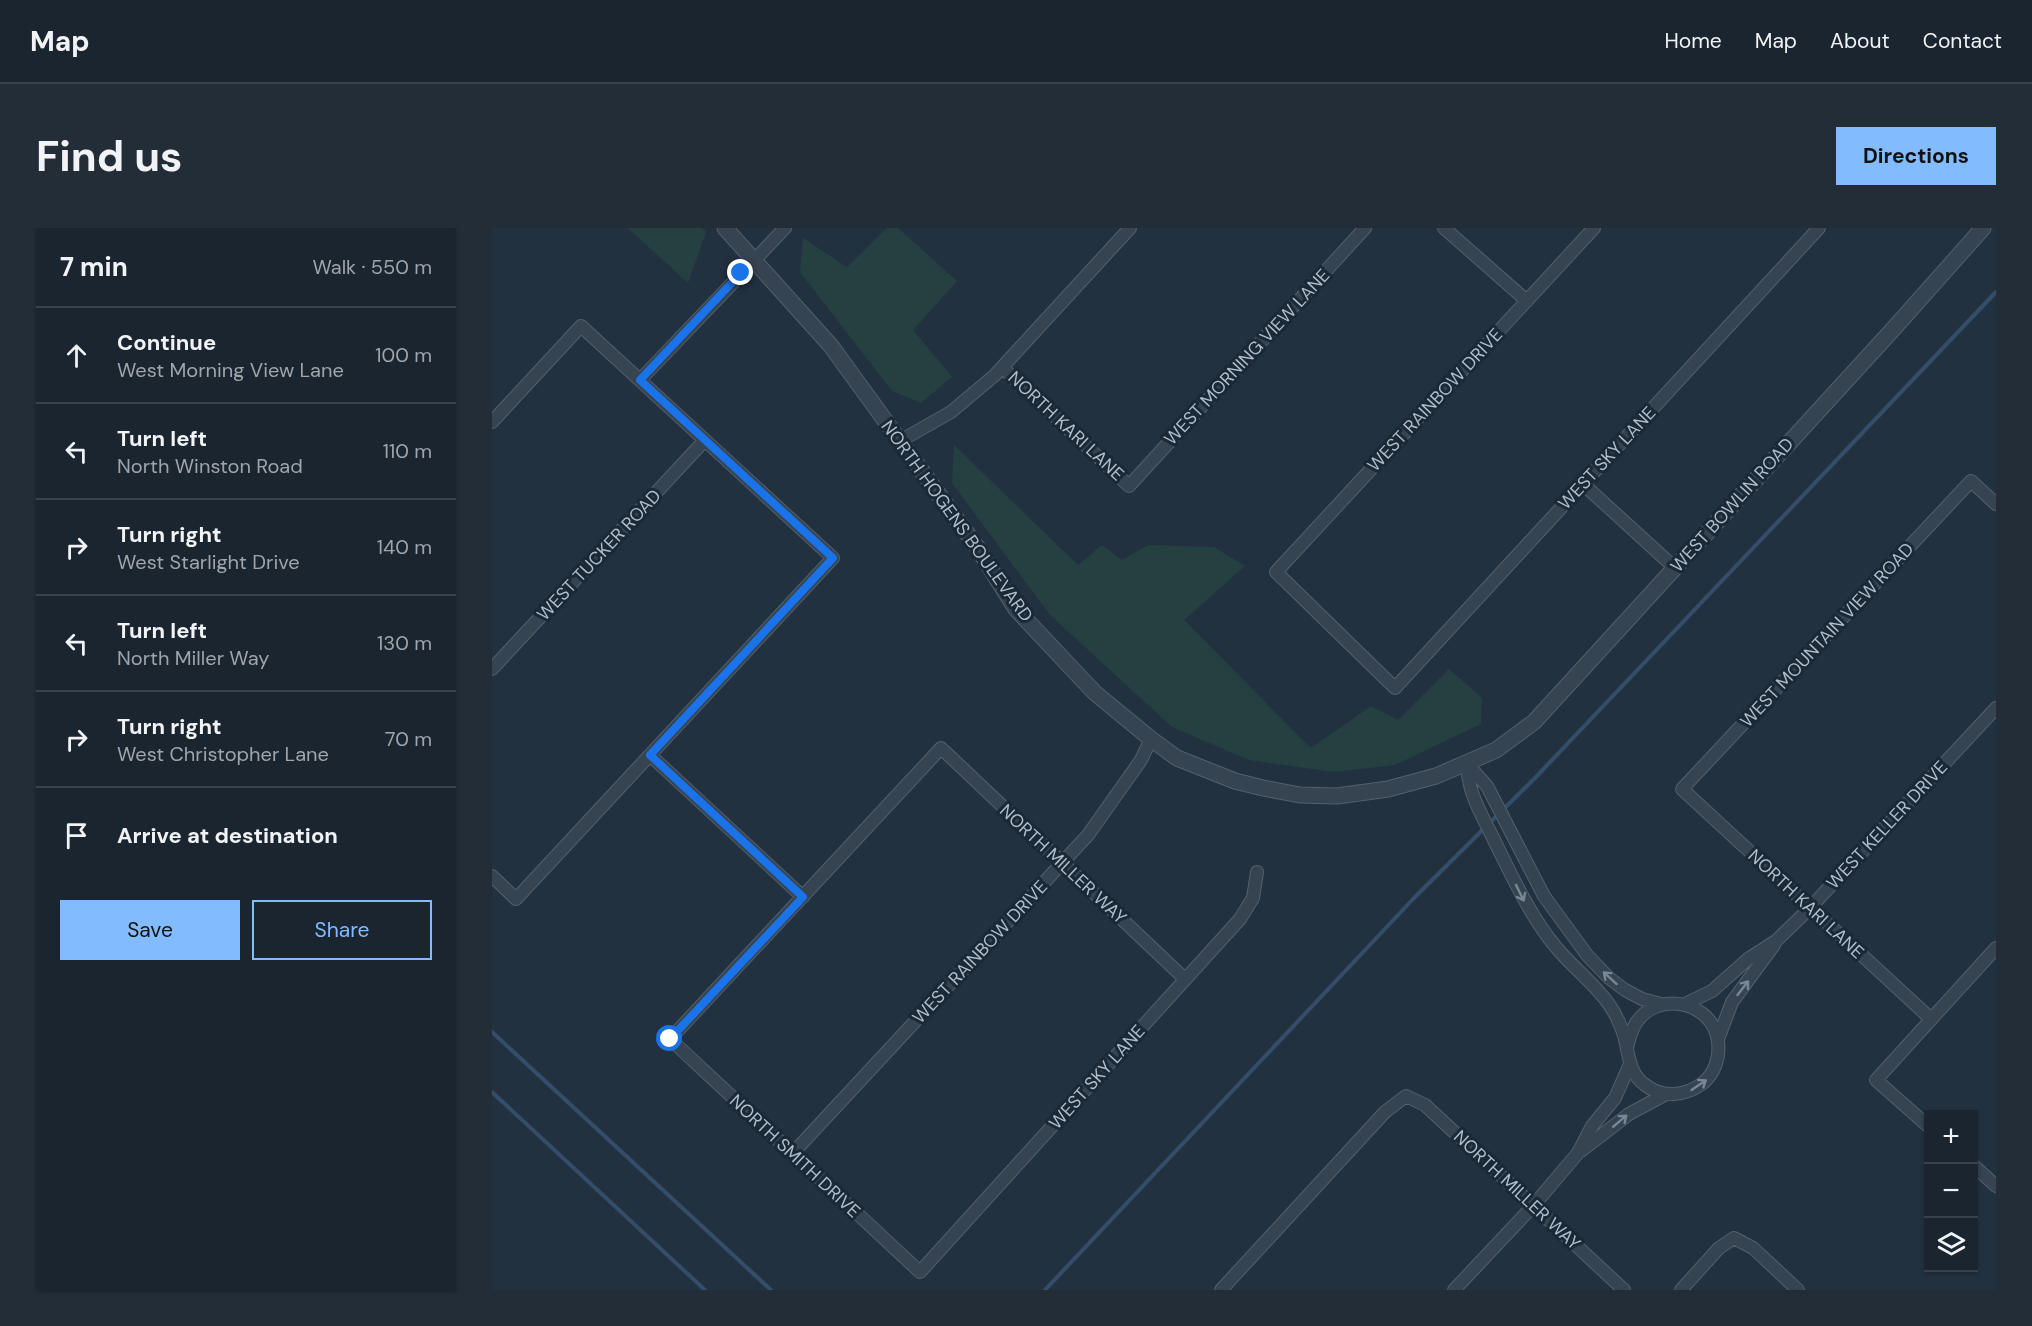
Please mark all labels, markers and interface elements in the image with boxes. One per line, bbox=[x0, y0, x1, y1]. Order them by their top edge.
text: Map bbox=[30, 23, 90, 60]
text: Home bbox=[1664, 27, 1722, 55]
text: Map bbox=[1755, 27, 1797, 55]
text: About bbox=[1830, 27, 1890, 55]
text: Contact bbox=[1923, 27, 2002, 55]
button: Directions bbox=[1836, 127, 1996, 185]
text: Find us bbox=[36, 129, 182, 184]
text: 7 min bbox=[60, 250, 128, 284]
text: Walk · 550 m bbox=[312, 254, 432, 280]
route end bbox=[727, 259, 753, 285]
street label: WEST MORNING VIEW LANE bbox=[1159, 264, 1335, 450]
street label: WEST RAINBOW DRIVE bbox=[1362, 323, 1508, 477]
text: Continue bbox=[117, 328, 216, 357]
icon: ahead bbox=[60, 339, 93, 372]
text: 100 m bbox=[375, 342, 432, 368]
text: West Morning View Lane bbox=[117, 357, 344, 383]
street label: NORTH KARI LANE bbox=[1003, 366, 1129, 486]
street label: WEST SKY LANE bbox=[1553, 401, 1661, 515]
street label: NORTH HOGENS BOULEVARD bbox=[876, 415, 1038, 627]
text: Turn left bbox=[117, 424, 207, 453]
street label: WEST BOWLIN ROAD bbox=[1665, 433, 1799, 577]
icon: left bbox=[60, 435, 93, 468]
text: 110 m bbox=[383, 438, 432, 464]
text: North Winston Road bbox=[117, 453, 303, 479]
street label: WEST TUCKER ROAD bbox=[532, 484, 666, 626]
text: Turn right bbox=[117, 520, 222, 549]
icon: right bbox=[60, 531, 93, 564]
text: 140 m bbox=[377, 534, 432, 560]
street label: WEST MOUNTAIN VIEW ROAD bbox=[1735, 537, 1919, 733]
text: West Starlight Drive bbox=[117, 549, 300, 575]
text: Turn left bbox=[117, 616, 207, 645]
icon: left bbox=[60, 627, 93, 660]
text: 130 m bbox=[377, 630, 432, 656]
text: North Miller Way bbox=[117, 645, 269, 671]
text: Turn right bbox=[117, 712, 222, 741]
icon: right bbox=[60, 723, 93, 756]
text: 70 m bbox=[385, 726, 432, 752]
text: West Christopher Lane bbox=[117, 741, 329, 767]
street label: WEST KELLER DRIVE bbox=[1821, 756, 1953, 894]
street label: NORTH MILLER WAY bbox=[994, 799, 1132, 930]
icon: arrive bbox=[60, 819, 93, 852]
text: Arrive at destination bbox=[117, 821, 338, 850]
street label: NORTH KARI LANE bbox=[1743, 844, 1869, 964]
street label: WEST RAINBOW DRIVE bbox=[907, 875, 1053, 1029]
one-way arrow bbox=[1515, 883, 1527, 901]
button: Save bbox=[60, 900, 240, 960]
button: Share bbox=[252, 900, 432, 960]
one-way arrow bbox=[1603, 971, 1618, 985]
one-way arrow bbox=[1736, 980, 1749, 996]
street label: WEST SKY LANE bbox=[1044, 1020, 1150, 1134]
route start bbox=[656, 1025, 682, 1051]
one-way arrow bbox=[1690, 1079, 1706, 1091]
street label: NORTH SMITH DRIVE bbox=[724, 1089, 866, 1223]
map controls bbox=[1924, 1110, 1978, 1272]
button: + bbox=[1924, 1110, 1978, 1164]
one-way arrow bbox=[1612, 1114, 1627, 1128]
street label: NORTH MILLER WAY bbox=[1448, 1125, 1586, 1256]
button: − bbox=[1924, 1164, 1978, 1218]
button: layers bbox=[1924, 1218, 1978, 1272]

